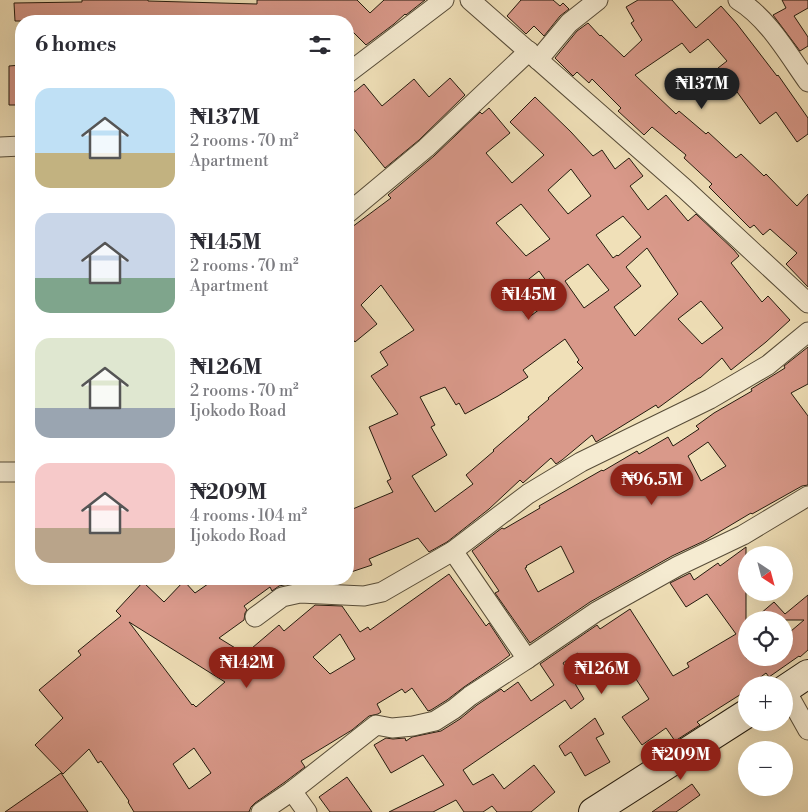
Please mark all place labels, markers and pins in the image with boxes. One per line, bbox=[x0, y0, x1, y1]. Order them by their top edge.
pin: ₦137M bbox=[667, 68, 737, 110]
pin: ₦145M bbox=[494, 278, 564, 321]
pin: ₦96.5M bbox=[611, 464, 693, 506]
pin: ₦142M bbox=[212, 646, 282, 689]
pin: ₦126M bbox=[567, 652, 637, 695]
pin: ₦209M bbox=[646, 738, 716, 781]

